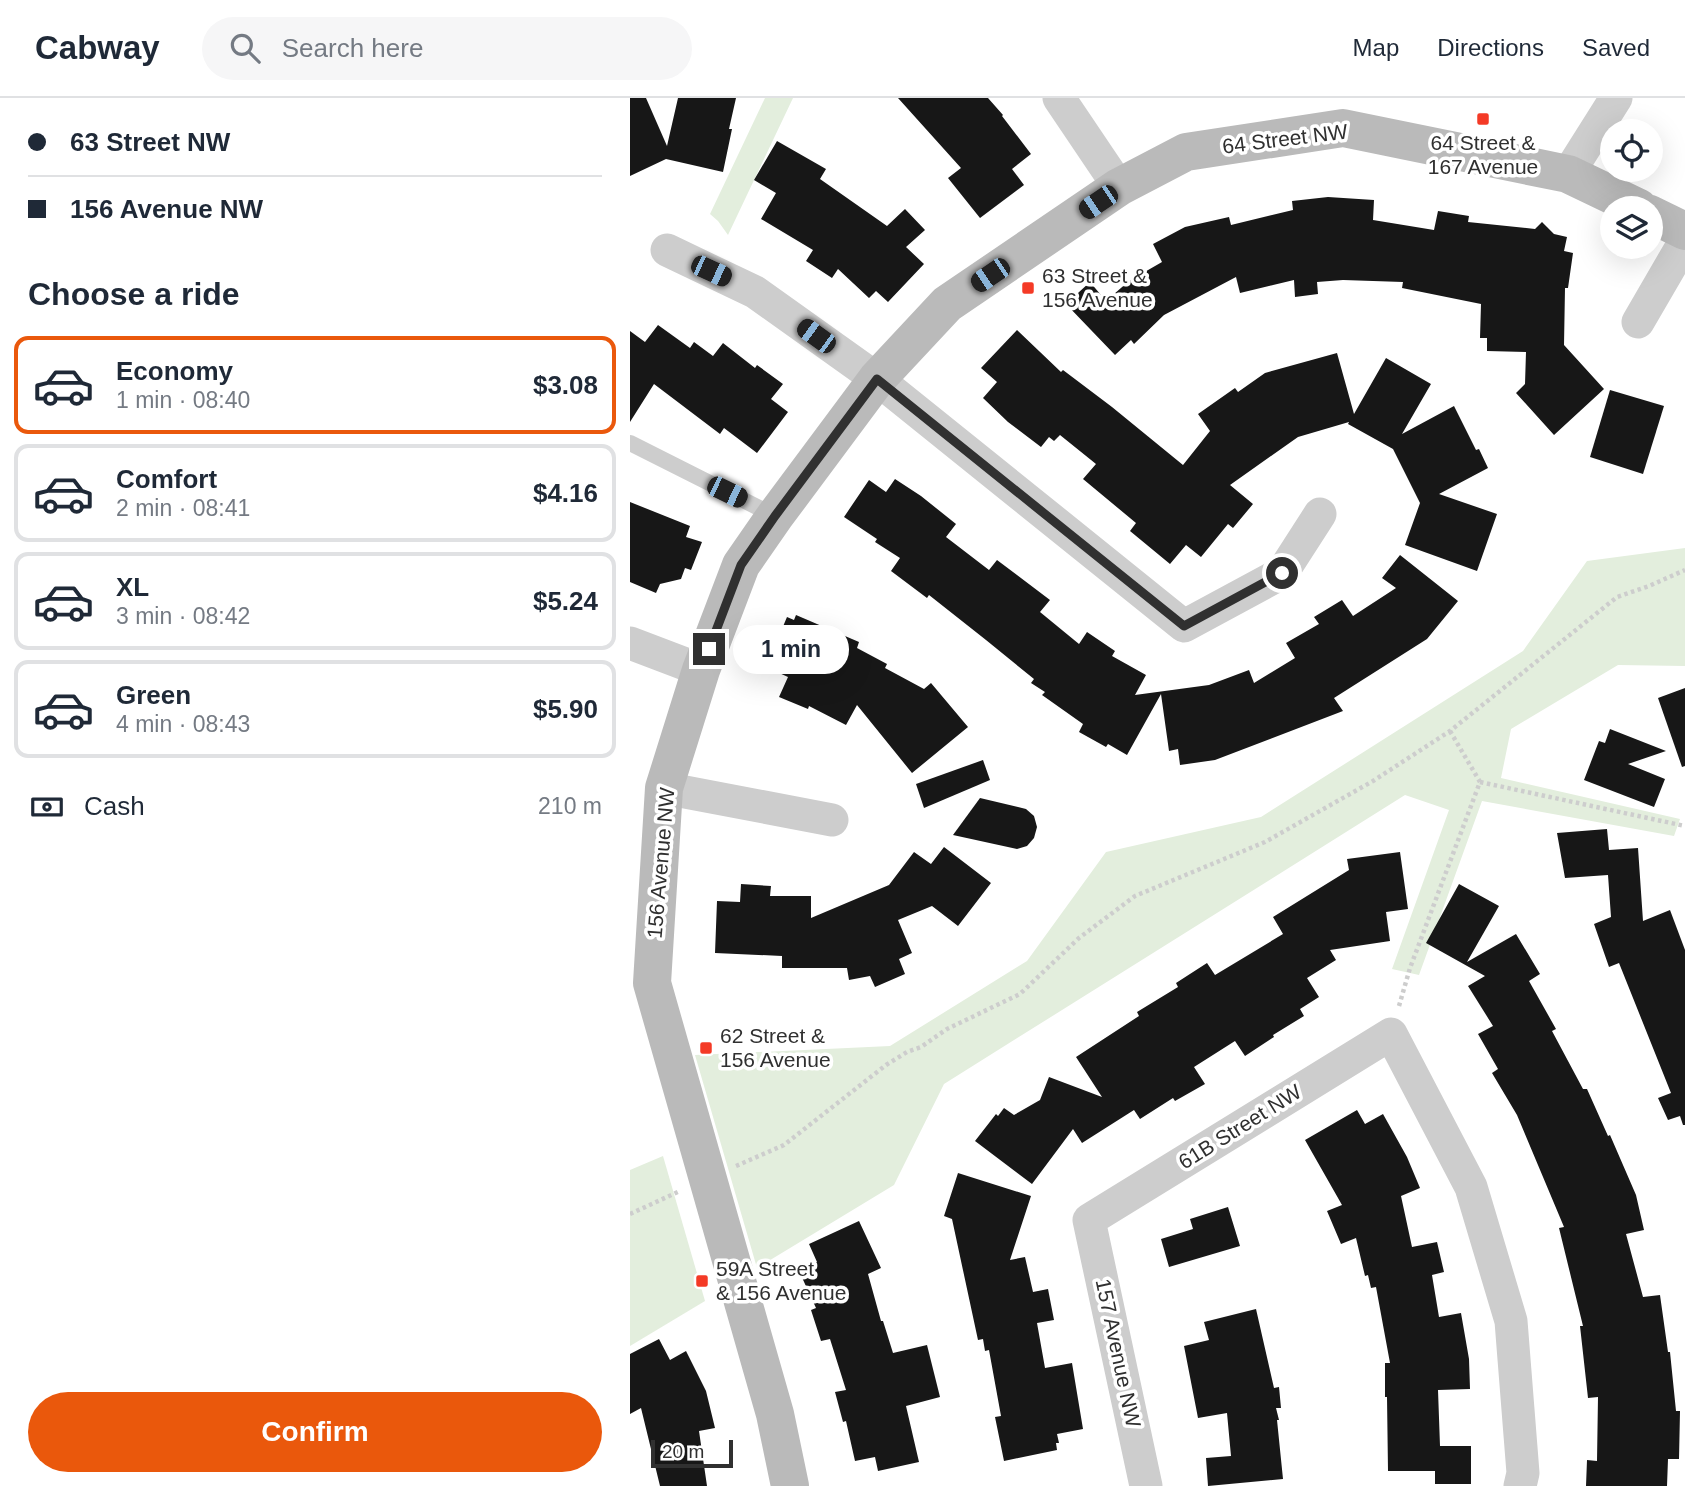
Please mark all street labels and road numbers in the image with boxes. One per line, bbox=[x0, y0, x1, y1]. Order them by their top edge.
street label: 64 Street NW bbox=[1221, 119, 1349, 158]
street label: 156 Avenue NW bbox=[642, 786, 679, 939]
street label: 61B Street NW bbox=[1174, 1080, 1305, 1173]
street label: 157 Avenue NW bbox=[1092, 1276, 1146, 1429]

